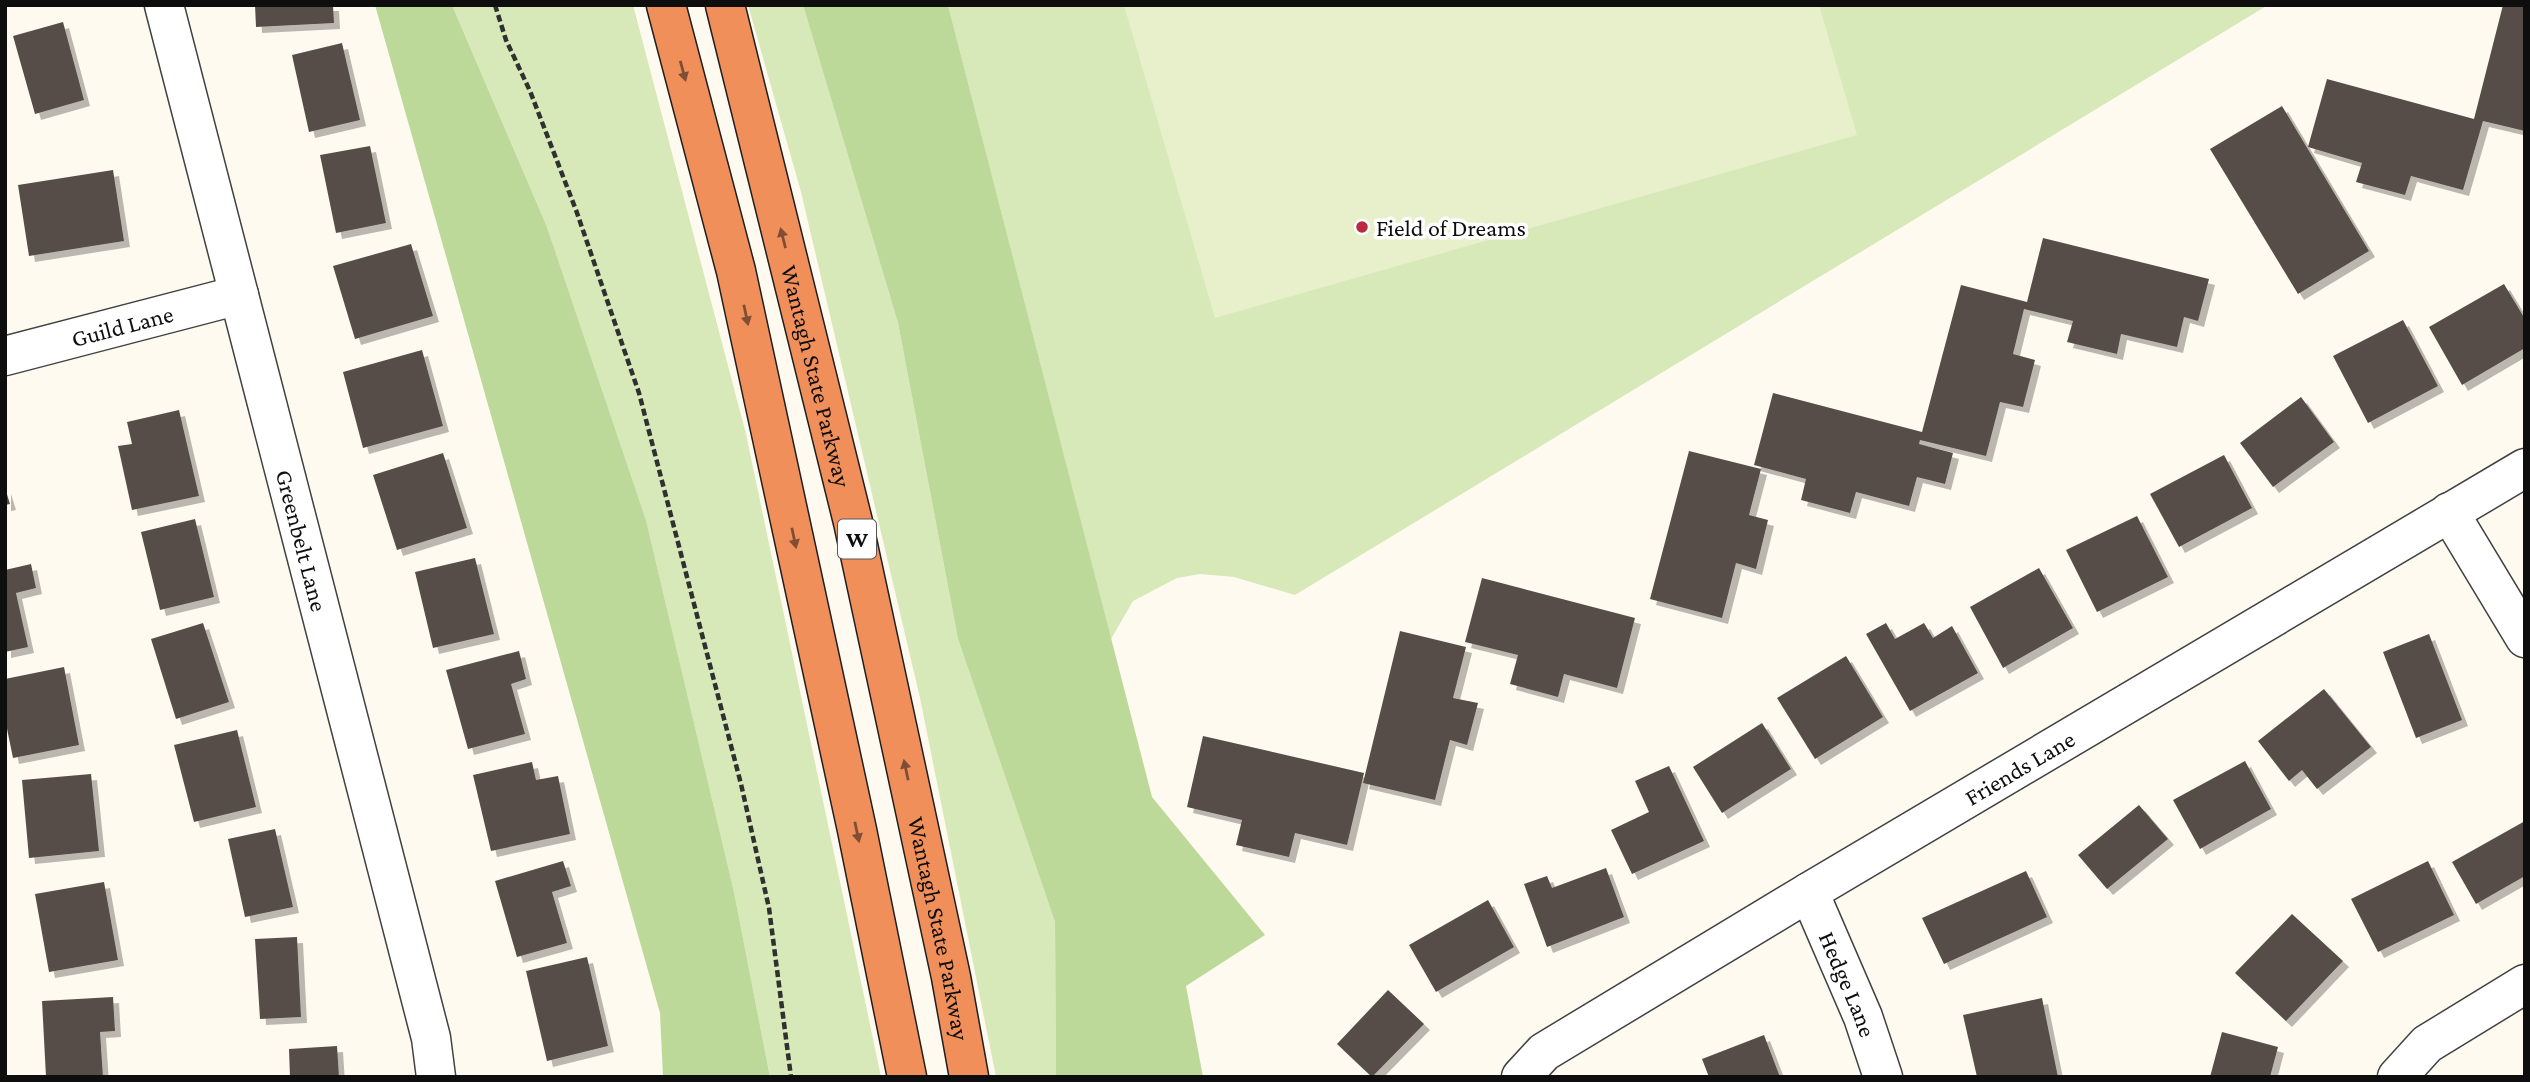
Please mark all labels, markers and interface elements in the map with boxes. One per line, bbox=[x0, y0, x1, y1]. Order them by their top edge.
one-way arrow bbox=[678, 60, 689, 82]
place label: Field of Dreams bbox=[1376, 214, 1526, 241]
marker: Field of Dreams bbox=[1354, 219, 1370, 235]
one-way arrow bbox=[777, 227, 788, 249]
street label: Wantagh State Parkway bbox=[776, 262, 857, 490]
street label: Guild Lane bbox=[68, 299, 176, 352]
one-way arrow bbox=[740, 304, 751, 326]
street label: Greenbelt Lane bbox=[271, 467, 334, 614]
road number: W bbox=[838, 520, 876, 558]
one-way arrow bbox=[788, 527, 799, 549]
street label: Friends Lane bbox=[1960, 724, 2079, 810]
one-way arrow bbox=[901, 759, 912, 781]
street label: Wantagh State Parkway bbox=[903, 814, 976, 1043]
one-way arrow bbox=[852, 821, 863, 843]
street label: Hedge Lane bbox=[1814, 927, 1882, 1040]

